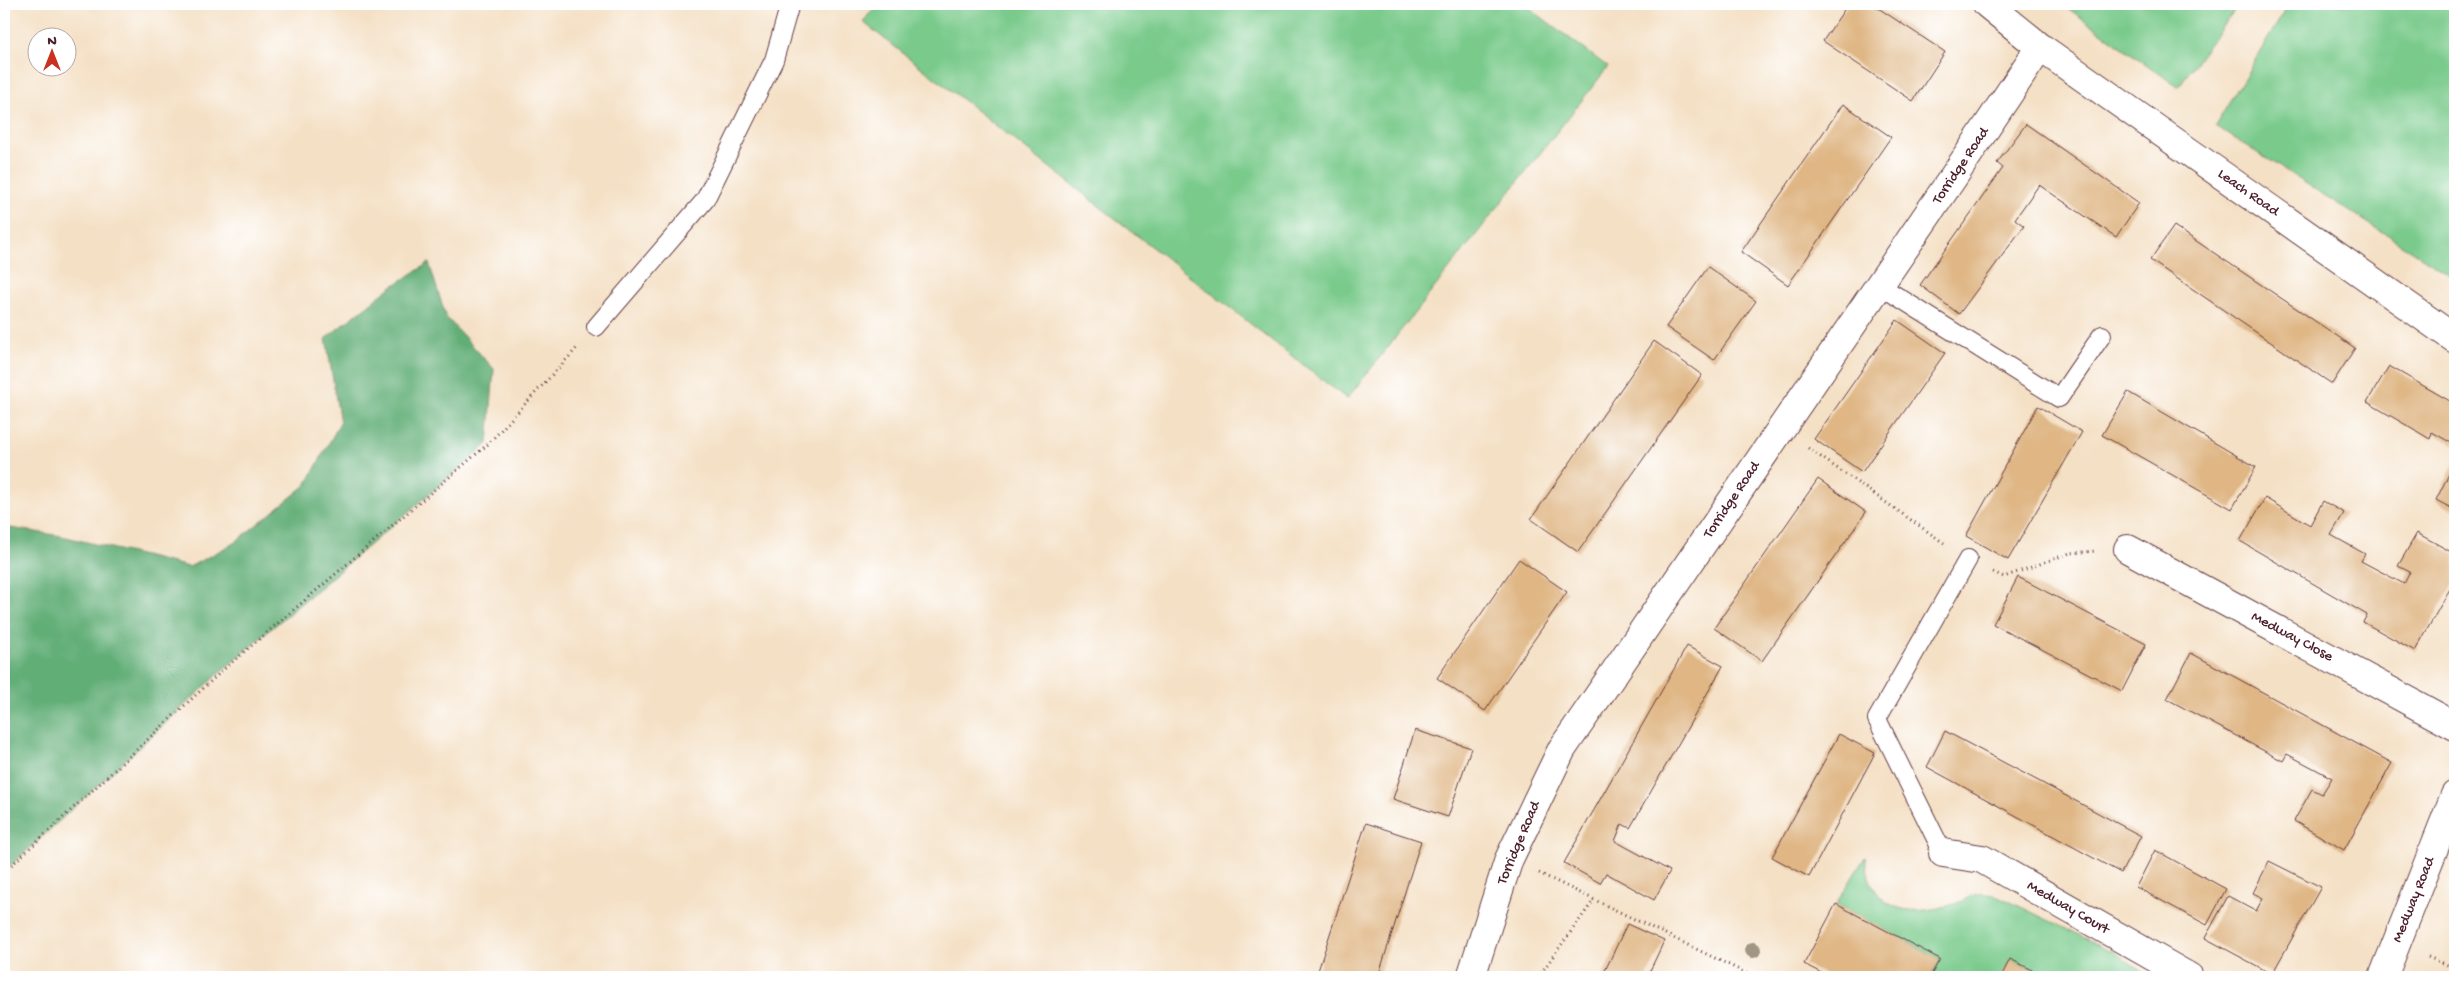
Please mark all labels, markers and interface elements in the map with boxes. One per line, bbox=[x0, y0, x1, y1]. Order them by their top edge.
north arrow bbox=[28, 28, 78, 78]
text: N bbox=[47, 33, 57, 50]
street label: Torridge Road bbox=[1928, 123, 1994, 209]
street label: Leach Road bbox=[2214, 165, 2283, 221]
street label: Torridge Road bbox=[1699, 457, 1765, 543]
street label: Medway Close bbox=[2248, 608, 2336, 666]
street label: Torridge Road bbox=[1493, 797, 1545, 888]
street label: Medway Road bbox=[2389, 854, 2440, 945]
street label: Medway Court bbox=[2024, 877, 2114, 940]

